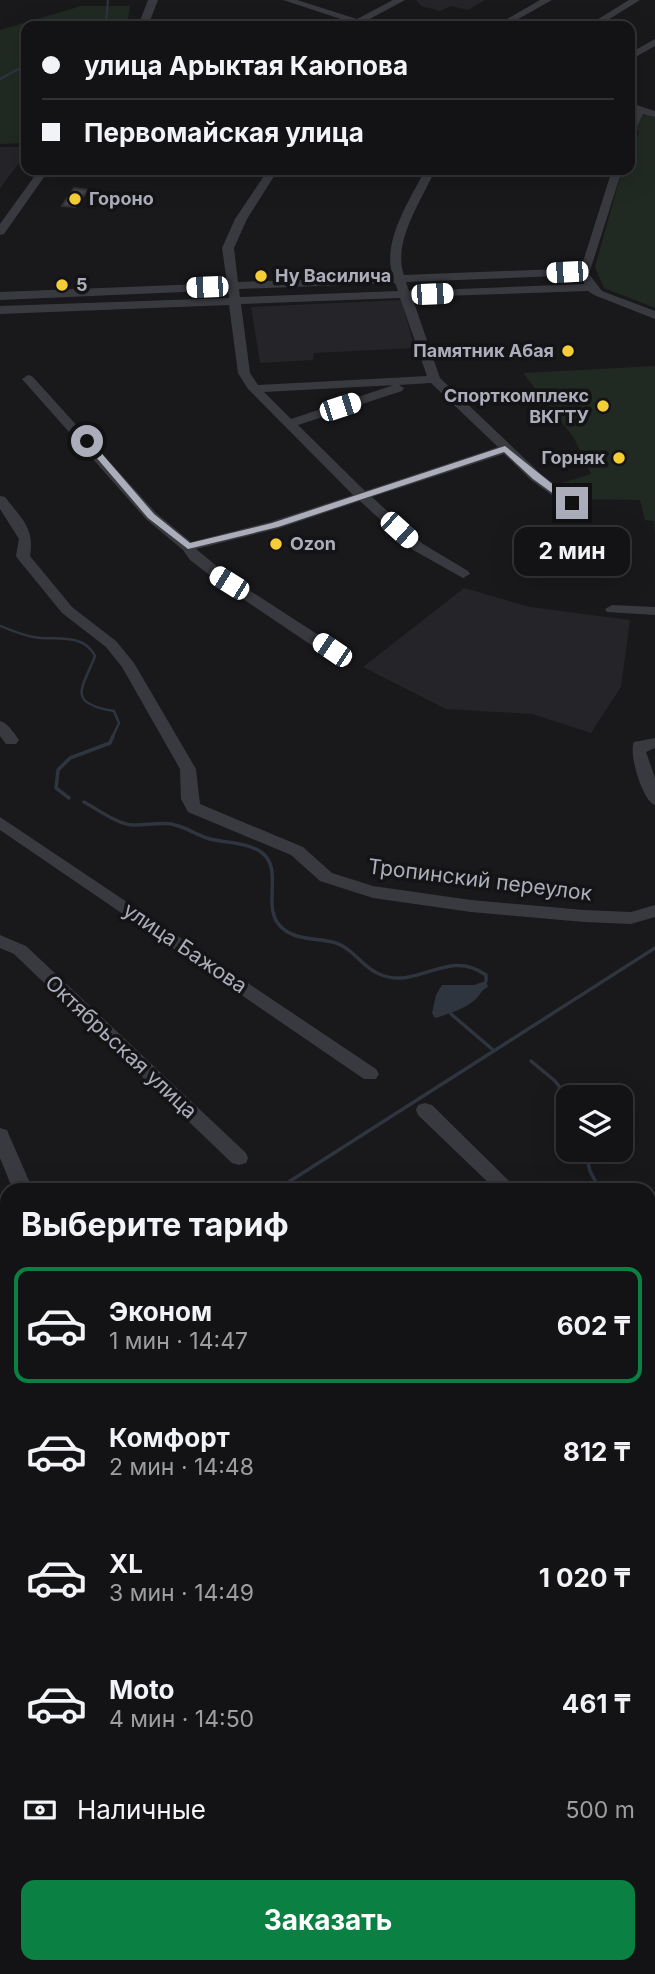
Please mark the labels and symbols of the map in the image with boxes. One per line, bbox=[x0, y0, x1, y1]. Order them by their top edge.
place label: Гороно bbox=[89, 188, 154, 209]
marker: Гороно bbox=[67, 191, 83, 207]
car bbox=[546, 260, 589, 284]
place label: Ну Василича bbox=[275, 265, 391, 286]
marker: Ну Василича bbox=[253, 268, 269, 284]
place label: 5 bbox=[76, 274, 88, 295]
car bbox=[186, 276, 229, 298]
marker: 5 bbox=[54, 277, 70, 293]
car bbox=[411, 283, 454, 305]
place label: Памятник Абая bbox=[413, 340, 554, 361]
marker: Памятник Абая bbox=[560, 343, 576, 359]
place label: Спорткомплекс ВКГТУ bbox=[444, 385, 589, 427]
car bbox=[317, 391, 364, 423]
marker: Спорткомплекс ВКГТУ bbox=[595, 398, 611, 414]
route start bbox=[71, 425, 103, 457]
place label: Горняк bbox=[541, 447, 606, 468]
marker: Горняк bbox=[611, 450, 627, 466]
route end bbox=[556, 487, 588, 519]
car bbox=[377, 508, 422, 552]
callout: 2 мин bbox=[514, 528, 630, 576]
place label: Ozon bbox=[290, 533, 336, 554]
marker: Ozon bbox=[268, 536, 284, 552]
car bbox=[206, 563, 253, 603]
car bbox=[309, 630, 356, 670]
street label: Тропинский переулок bbox=[367, 853, 594, 906]
street label: улица Бажова bbox=[119, 897, 252, 998]
street label: Октябрьская улица bbox=[40, 970, 202, 1123]

